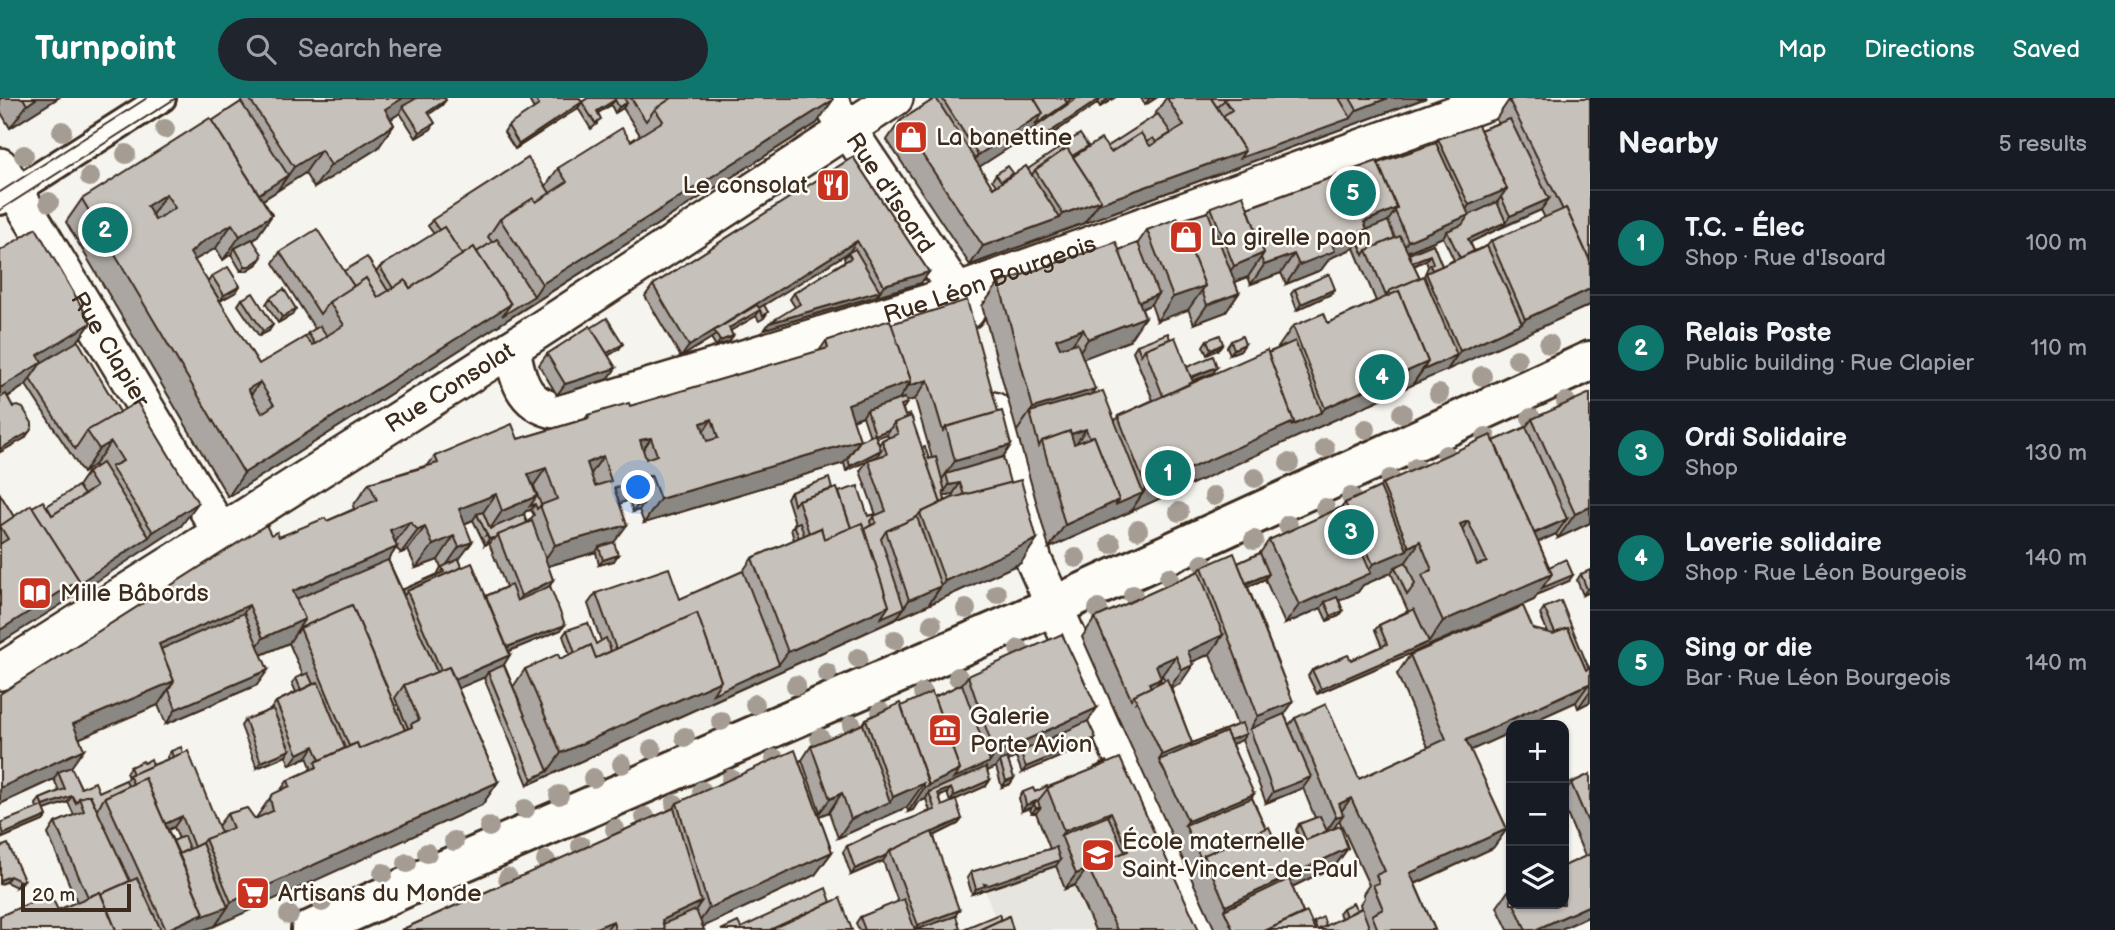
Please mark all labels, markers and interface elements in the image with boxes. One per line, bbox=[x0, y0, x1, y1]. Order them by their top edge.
search box bbox=[218, 18, 708, 81]
text: Turnpoint bbox=[35, 29, 176, 69]
icon: search bbox=[242, 30, 280, 68]
text: Search here bbox=[298, 34, 442, 65]
text: Map bbox=[1778, 35, 1826, 64]
text: Directions bbox=[1864, 35, 1975, 64]
text: Saved bbox=[2013, 35, 2080, 64]
shop icon: La banettine bbox=[892, 118, 930, 156]
place label: La banettine bbox=[936, 123, 1072, 152]
text: Nearby bbox=[1618, 126, 1718, 162]
street label: Rue d'Isoard bbox=[839, 127, 941, 259]
text: 5 results bbox=[1999, 130, 2087, 158]
restaurant icon: Le consolat bbox=[814, 166, 852, 204]
pin: 5 bbox=[1330, 167, 1376, 219]
place label: Le consolat bbox=[683, 171, 809, 200]
pin: 2 bbox=[82, 204, 128, 256]
text: T.C. - Élec bbox=[1685, 213, 1805, 244]
shop icon: La girelle paon bbox=[1167, 218, 1205, 256]
place label: La girelle paon bbox=[1210, 223, 1371, 252]
street label: Rue Léon Bourgeois bbox=[880, 229, 1100, 330]
text: 1 bbox=[1636, 229, 1646, 257]
text: 100 m bbox=[2026, 229, 2087, 257]
text: Shop · Rue d'Isoard bbox=[1685, 244, 1886, 272]
street label: Rue Clapier bbox=[64, 287, 156, 413]
text: Relais Poste bbox=[1685, 318, 1831, 349]
text: 2 bbox=[1634, 334, 1648, 362]
text: 110 m bbox=[2030, 334, 2087, 362]
street label: Rue Consolat bbox=[380, 336, 520, 440]
text: Public building · Rue Clapier bbox=[1685, 349, 1974, 377]
pin: 4 bbox=[1359, 351, 1405, 403]
text: Ordi Solidaire bbox=[1685, 423, 1847, 454]
text: 3 bbox=[1634, 439, 1648, 467]
text: 130 m bbox=[2025, 439, 2087, 467]
pin: 1 bbox=[1145, 447, 1191, 499]
text: Shop bbox=[1685, 454, 1738, 482]
your location bbox=[621, 470, 655, 504]
pin: 3 bbox=[1328, 506, 1374, 558]
text: Laverie solidaire bbox=[1685, 528, 1882, 559]
text: 4 bbox=[1634, 544, 1648, 572]
text: 140 m bbox=[2025, 544, 2087, 572]
text: Shop · Rue Léon Bourgeois bbox=[1685, 559, 1967, 587]
library icon: Mille Bâbords bbox=[16, 574, 54, 612]
place label: Mille Bâbords bbox=[60, 579, 209, 608]
text: Sing or die bbox=[1685, 633, 1812, 664]
text: 5 bbox=[1634, 649, 1648, 677]
text: 140 m bbox=[2025, 649, 2087, 677]
text: Bar · Rue Léon Bourgeois bbox=[1685, 664, 1951, 692]
place label: Galerie Porte Avion bbox=[970, 702, 1092, 759]
museum icon: Galerie Porte Avion bbox=[926, 711, 964, 749]
map controls bbox=[1506, 720, 1569, 909]
button: + bbox=[1506, 720, 1569, 783]
button: − bbox=[1506, 783, 1569, 846]
place label: École maternelle Saint-Vincent-de-Paul bbox=[1122, 826, 1358, 884]
school or university icon: École maternelle Saint-Vincent-de-Paul bbox=[1079, 836, 1117, 874]
button: layers bbox=[1506, 846, 1569, 909]
supermarket icon: Artisans du Monde bbox=[234, 874, 272, 912]
place label: Artisans du Monde bbox=[278, 879, 481, 908]
scale bar bbox=[21, 881, 131, 913]
text: 20 m bbox=[32, 884, 75, 907]

